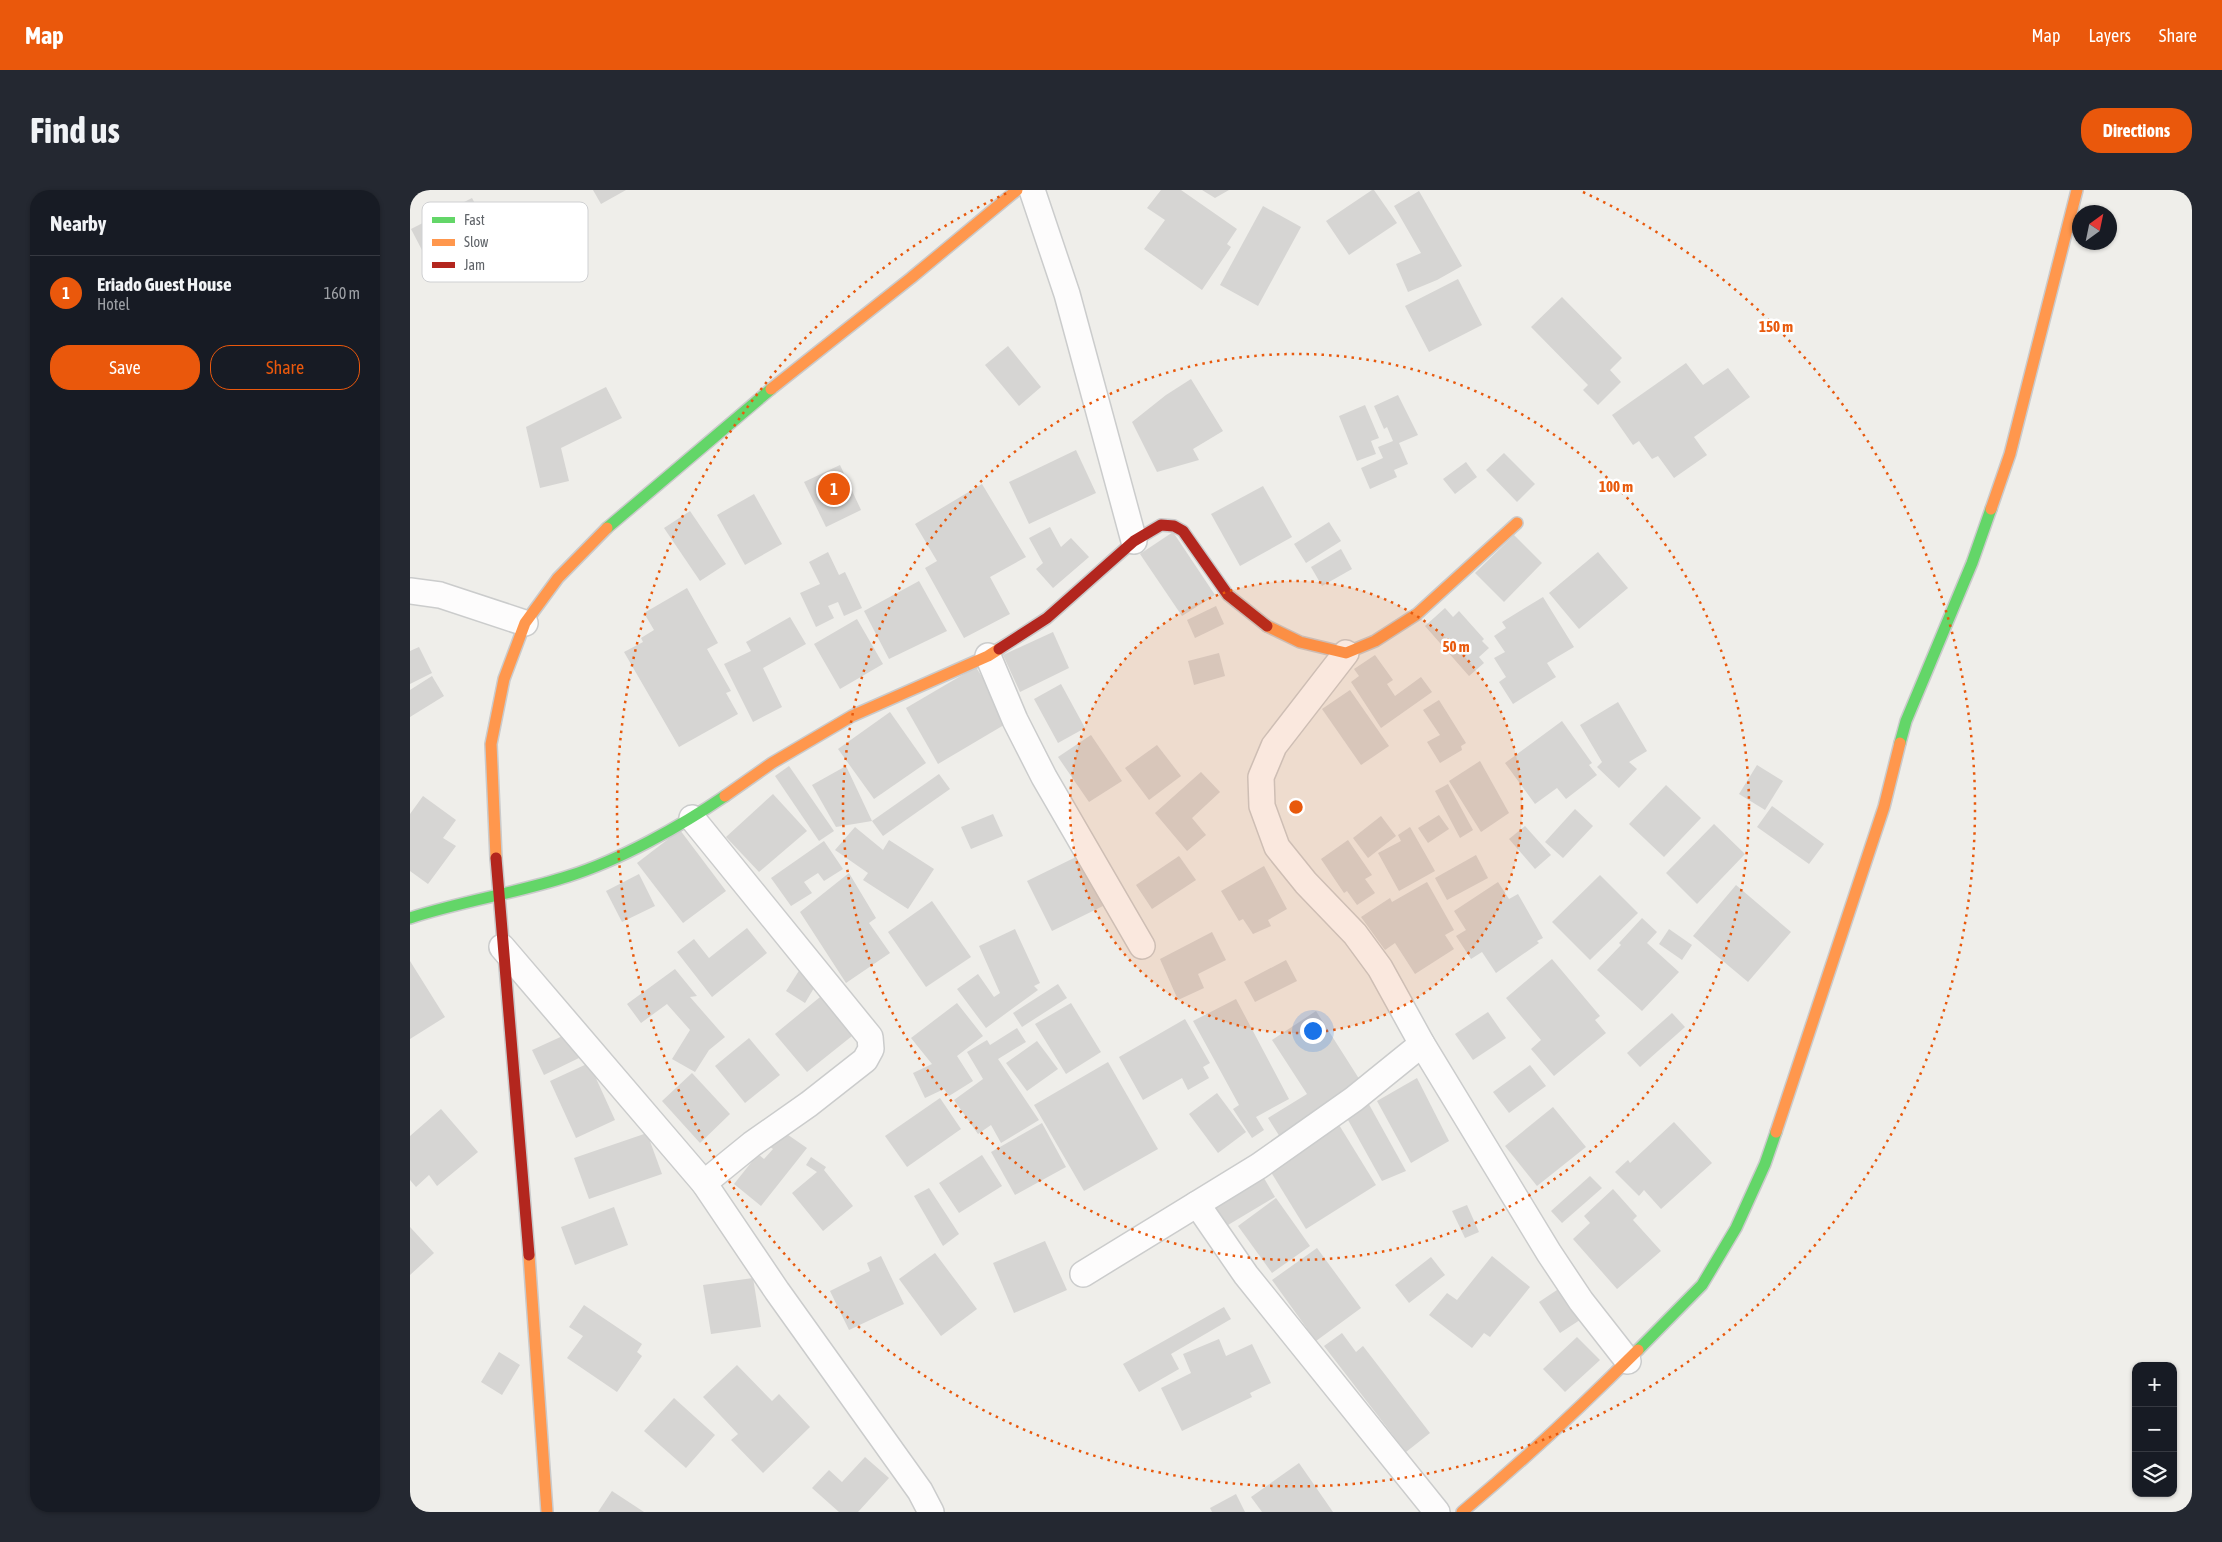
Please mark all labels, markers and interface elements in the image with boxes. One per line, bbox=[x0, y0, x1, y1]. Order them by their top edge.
text: Map bbox=[25, 22, 64, 49]
text: Map bbox=[2031, 25, 2060, 46]
text: Layers bbox=[2088, 25, 2131, 46]
text: Share bbox=[2159, 25, 2197, 46]
button: Directions bbox=[2081, 108, 2192, 153]
text: Find us bbox=[30, 110, 120, 150]
legend bbox=[422, 202, 588, 282]
north arrow bbox=[2072, 205, 2117, 250]
text: Nearby bbox=[50, 211, 106, 235]
text: Fast bbox=[464, 212, 485, 228]
text: Slow bbox=[464, 234, 489, 250]
text: Jam bbox=[464, 257, 485, 273]
text: Eriado Guest House bbox=[97, 273, 232, 295]
text: 1 bbox=[62, 284, 70, 302]
text: 160 m bbox=[324, 284, 360, 302]
text: Hotel bbox=[97, 295, 130, 313]
text: 150 m bbox=[1759, 318, 1793, 335]
button: Save bbox=[50, 345, 200, 390]
button: Share bbox=[210, 345, 360, 390]
pin: 1 bbox=[818, 470, 850, 508]
text: 100 m bbox=[1599, 478, 1633, 495]
text: 50 m bbox=[1443, 638, 1470, 655]
centre of rings bbox=[1287, 798, 1305, 816]
your location bbox=[1300, 1018, 1326, 1044]
map controls bbox=[2132, 1362, 2177, 1497]
button: + bbox=[2132, 1362, 2177, 1407]
button: − bbox=[2132, 1407, 2177, 1452]
button: layers bbox=[2132, 1452, 2177, 1497]

